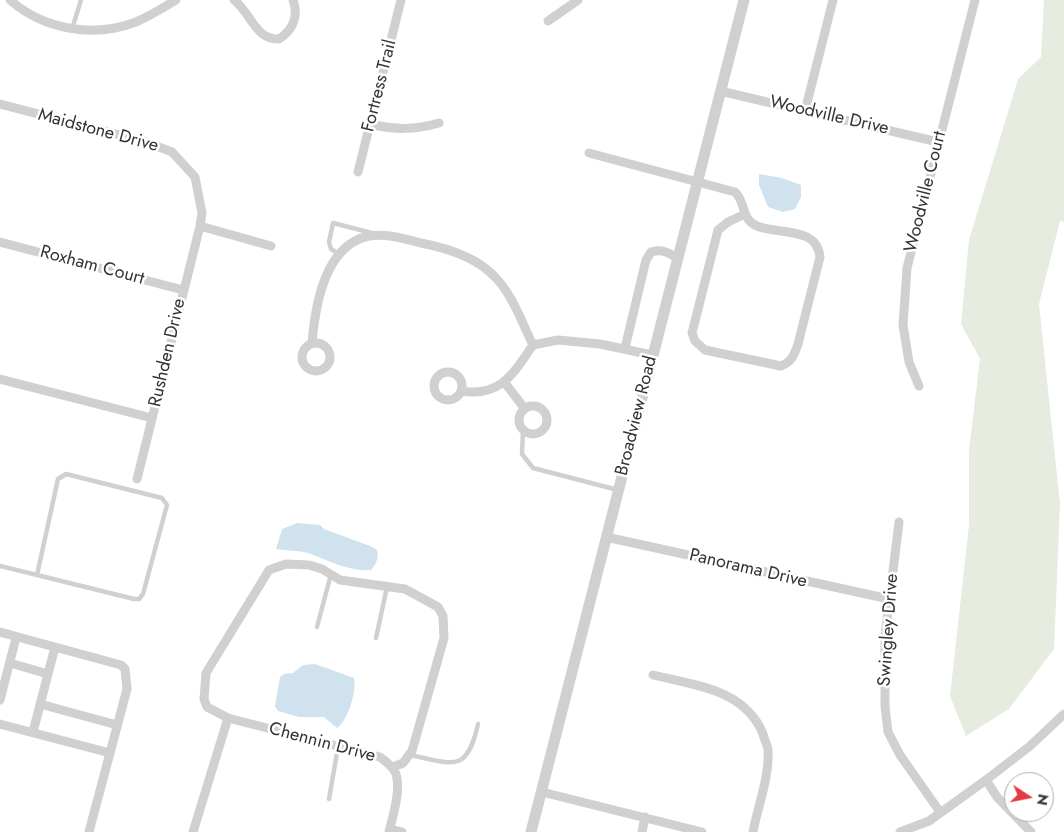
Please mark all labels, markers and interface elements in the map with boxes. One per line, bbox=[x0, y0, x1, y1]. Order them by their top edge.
street label: Fortress Trail bbox=[358, 38, 402, 134]
street label: Woodville Drive bbox=[767, 92, 891, 140]
street label: Maidstone Drive bbox=[35, 105, 161, 157]
street label: Woodville Court bbox=[901, 129, 951, 255]
street label: Roxham Court bbox=[38, 242, 146, 290]
street label: Rushden Drive bbox=[145, 297, 191, 409]
street label: Broadview Road bbox=[612, 354, 662, 478]
street label: Panorama Drive bbox=[687, 545, 809, 593]
street label: Swingley Drive bbox=[874, 573, 904, 687]
street label: Chennin Drive bbox=[266, 718, 378, 768]
north arrow bbox=[1004, 772, 1054, 822]
text: N bbox=[1032, 792, 1054, 807]

